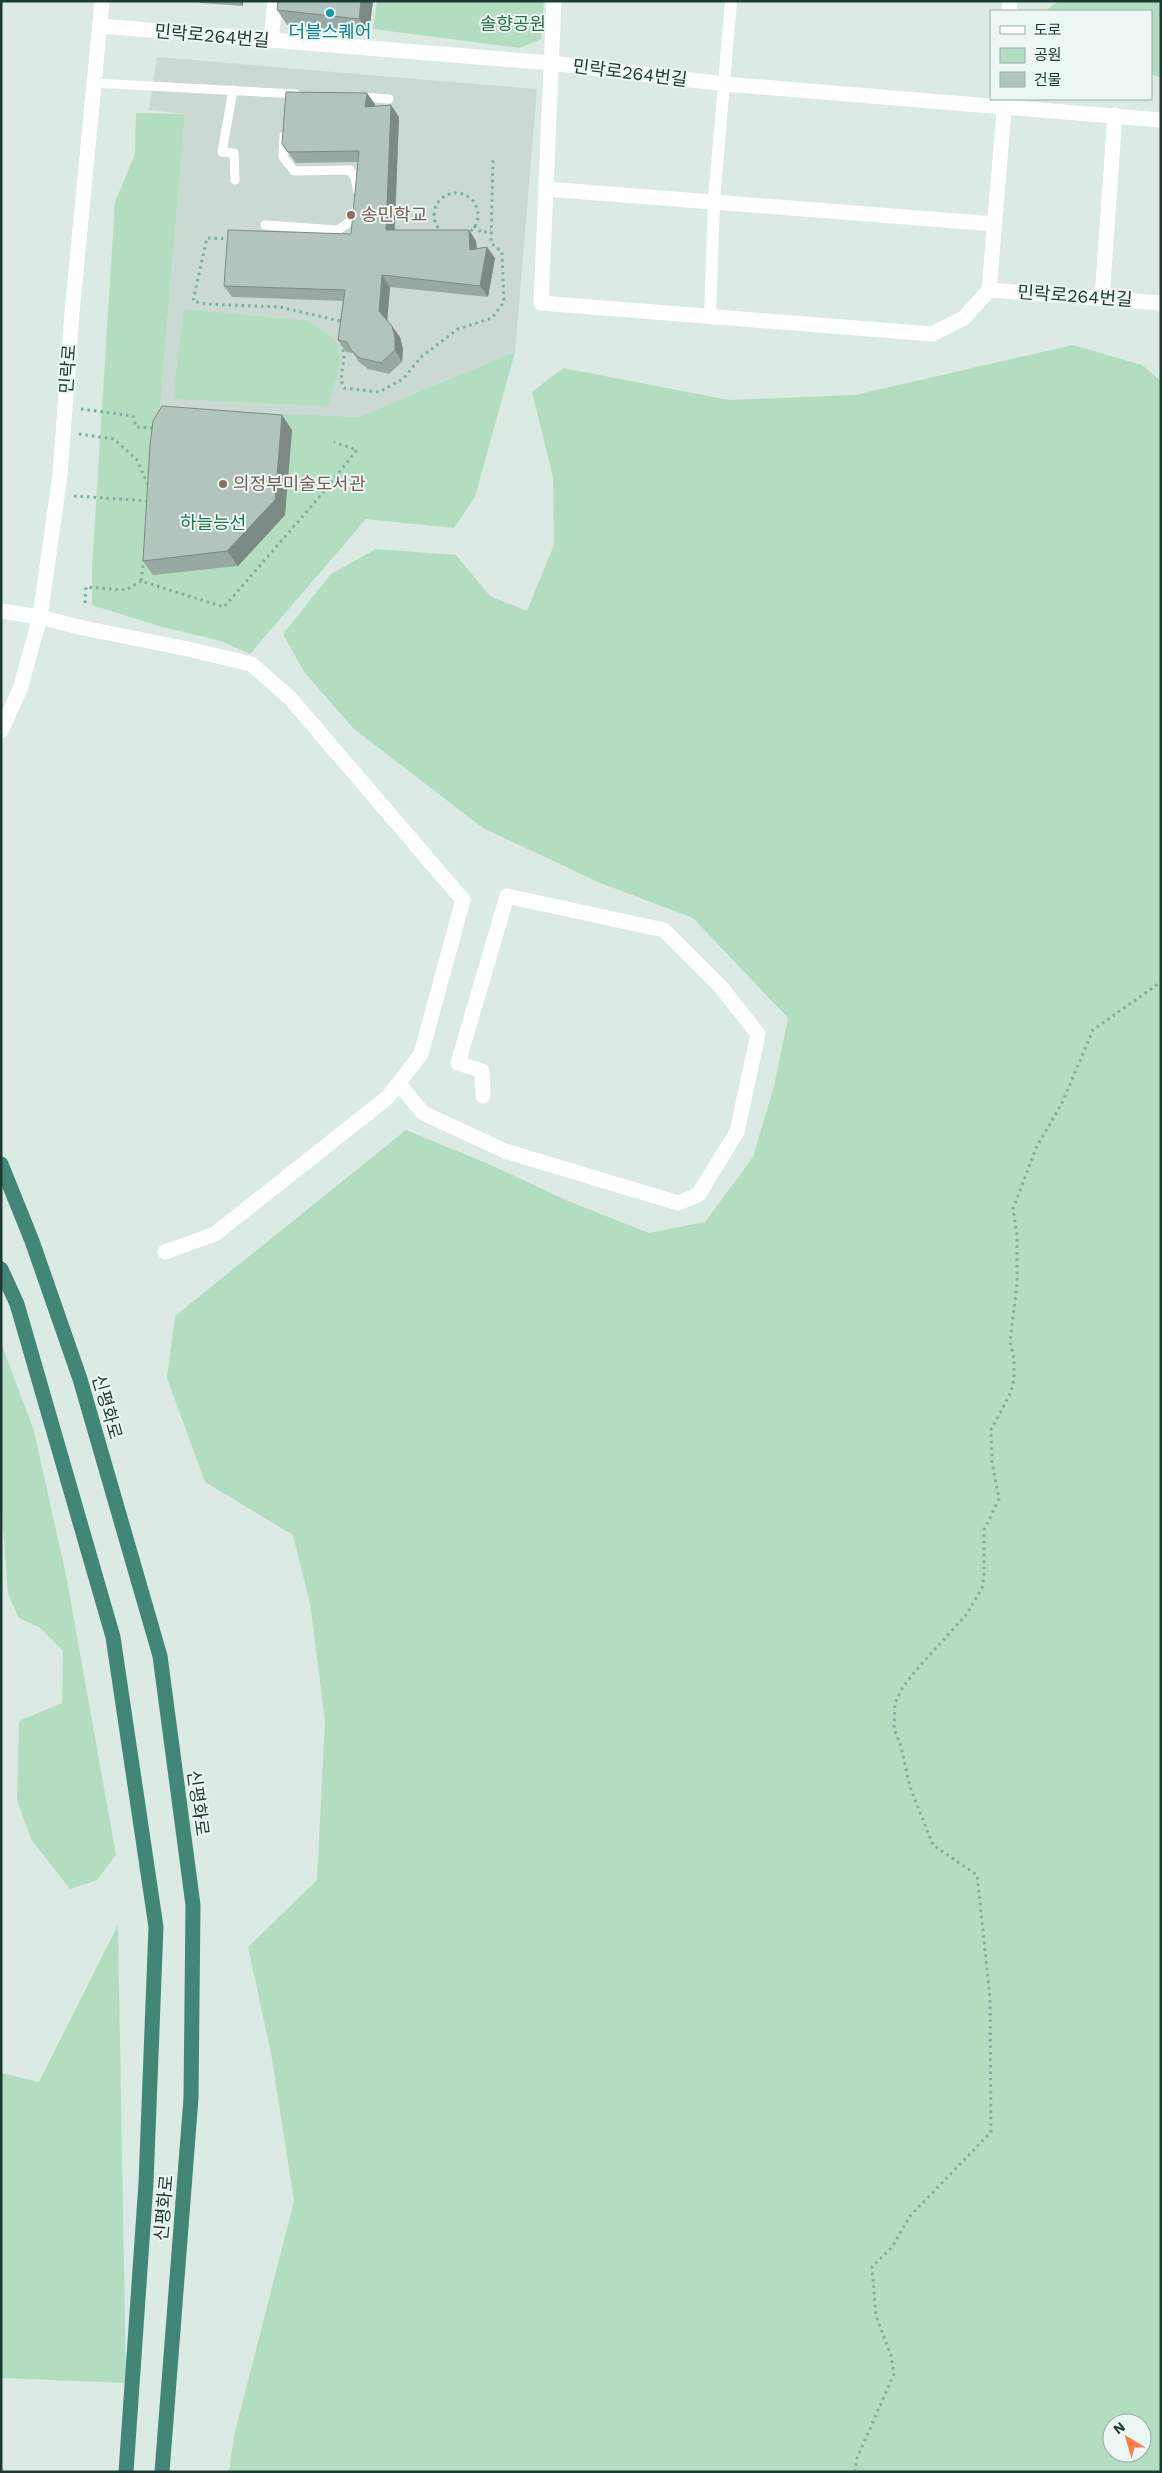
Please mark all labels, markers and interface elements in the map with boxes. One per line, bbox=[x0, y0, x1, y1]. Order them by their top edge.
marker: 더블스퀘어 bbox=[324, 7, 336, 19]
legend bbox=[990, 10, 1152, 100]
park label: 솔향공원 bbox=[480, 13, 546, 34]
street label: 민락로264번길 bbox=[154, 20, 270, 51]
place label: 더블스퀘어 bbox=[289, 21, 371, 42]
text: 도로 bbox=[1034, 21, 1062, 39]
text: 공원 bbox=[1034, 46, 1062, 64]
street label: 민락로264번길 bbox=[572, 55, 689, 90]
text: 건물 bbox=[1034, 71, 1062, 89]
place label: 송민학교 bbox=[361, 204, 427, 225]
marker: 송민학교 bbox=[345, 209, 357, 221]
street label: 민락로264번길 bbox=[1017, 281, 1133, 310]
street label: 민락로 bbox=[55, 343, 80, 394]
place label: 의정부미술도서관 bbox=[233, 473, 366, 494]
marker: 의정부미술도서관 bbox=[217, 478, 229, 490]
park label: 하늘능선 bbox=[180, 512, 246, 533]
street label: 신평화로 bbox=[88, 1372, 127, 1442]
street label: 신평화로 bbox=[183, 1769, 214, 1837]
street label: 신평화로 bbox=[150, 2174, 177, 2242]
north arrow bbox=[1102, 2413, 1152, 2463]
text: N bbox=[1110, 2418, 1128, 2437]

